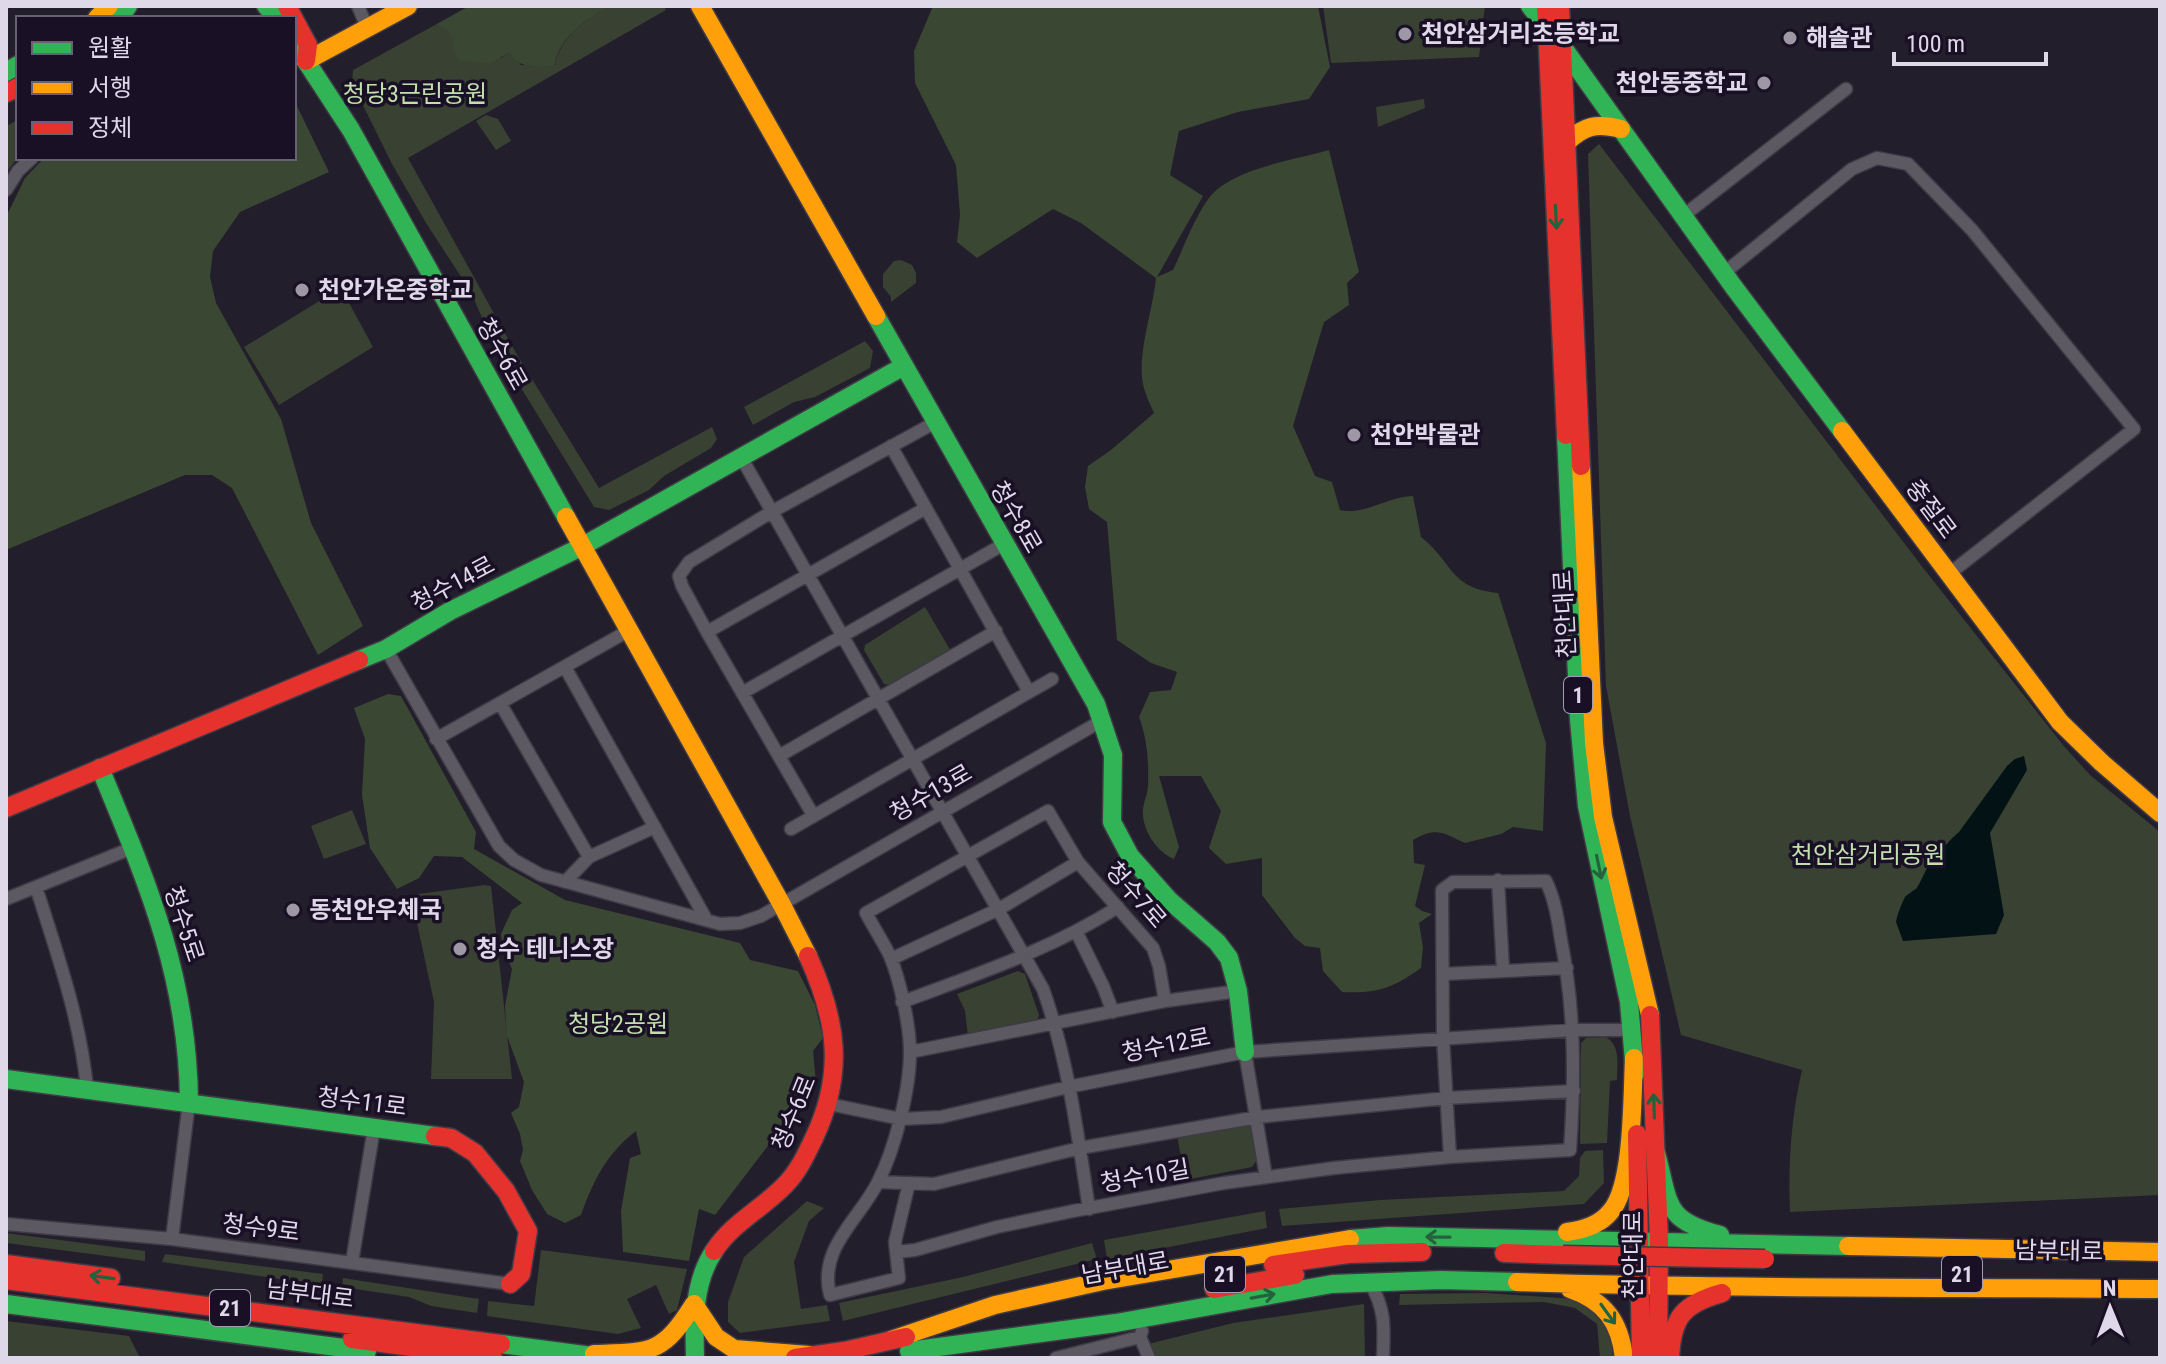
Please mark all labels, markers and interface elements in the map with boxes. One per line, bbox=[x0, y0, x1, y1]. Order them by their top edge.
legend bbox=[16, 16, 296, 160]
scale bar bbox=[1894, 16, 2046, 66]
place label: 천안삼거리초등학교 bbox=[1421, 20, 1620, 48]
place label: 해솔관 bbox=[1806, 24, 1872, 52]
marker: 천안삼거리초등학교 bbox=[1396, 25, 1414, 43]
marker: 해솔관 bbox=[1781, 29, 1799, 47]
text: 100 m bbox=[1906, 30, 1965, 58]
text: 원활 bbox=[88, 34, 132, 62]
place label: 천안동중학교 bbox=[1616, 69, 1748, 97]
text: 서행 bbox=[88, 74, 132, 102]
marker: 천안동중학교 bbox=[1755, 74, 1773, 92]
park label: 청당3근린공원 bbox=[343, 80, 487, 108]
text: 정체 bbox=[88, 114, 132, 142]
one-way arrow bbox=[1548, 203, 1563, 230]
place label: 천안가온중학교 bbox=[318, 276, 473, 304]
marker: 천안가온중학교 bbox=[293, 281, 311, 299]
street label: 청수6로 bbox=[471, 313, 533, 395]
place label: 천안박물관 bbox=[1370, 421, 1480, 449]
marker: 천안박물관 bbox=[1345, 426, 1363, 444]
street label: 충절로 bbox=[1900, 474, 1962, 544]
street label: 청수8로 bbox=[984, 476, 1048, 558]
street label: 청수14로 bbox=[407, 551, 499, 617]
street label: 천안대로 bbox=[1549, 569, 1581, 659]
road number: 1 bbox=[1564, 677, 1592, 713]
street label: 청수13로 bbox=[885, 758, 977, 828]
park label: 천안삼거리공원 bbox=[1791, 841, 1945, 869]
one-way arrow bbox=[1592, 853, 1607, 879]
street label: 청수7로 bbox=[1100, 856, 1172, 934]
street label: 청수5로 bbox=[159, 883, 209, 965]
place label: 동천안우체국 bbox=[309, 896, 441, 924]
marker: 동천안우체국 bbox=[284, 901, 302, 919]
place label: 청수 테니스장 bbox=[476, 935, 614, 963]
marker: 청수 테니스장 bbox=[451, 940, 469, 958]
park label: 청당2공원 bbox=[568, 1010, 668, 1038]
street label: 청수12로 bbox=[1119, 1023, 1213, 1067]
street label: 청수6로 bbox=[766, 1072, 822, 1154]
street label: 청수11로 bbox=[316, 1083, 408, 1121]
one-way arrow bbox=[1647, 1093, 1662, 1120]
street label: 청수10길 bbox=[1098, 1154, 1192, 1198]
street label: 청수9로 bbox=[221, 1209, 301, 1247]
street label: 천안대로 bbox=[1619, 1211, 1647, 1299]
one-way arrow bbox=[1425, 1229, 1452, 1245]
street label: 남부대로 bbox=[2015, 1236, 2103, 1266]
street label: 남부대로 bbox=[1079, 1247, 1171, 1289]
road number: 21 bbox=[1205, 1256, 1245, 1292]
road number: 21 bbox=[1942, 1256, 1982, 1292]
north arrow bbox=[2070, 1268, 2150, 1348]
one-way arrow bbox=[90, 1269, 116, 1284]
street label: 남부대로 bbox=[264, 1275, 356, 1313]
text: N bbox=[2103, 1276, 2117, 1301]
one-way arrow bbox=[1250, 1287, 1275, 1302]
road number: 21 bbox=[210, 1290, 250, 1326]
one-way arrow bbox=[1599, 1303, 1616, 1324]

